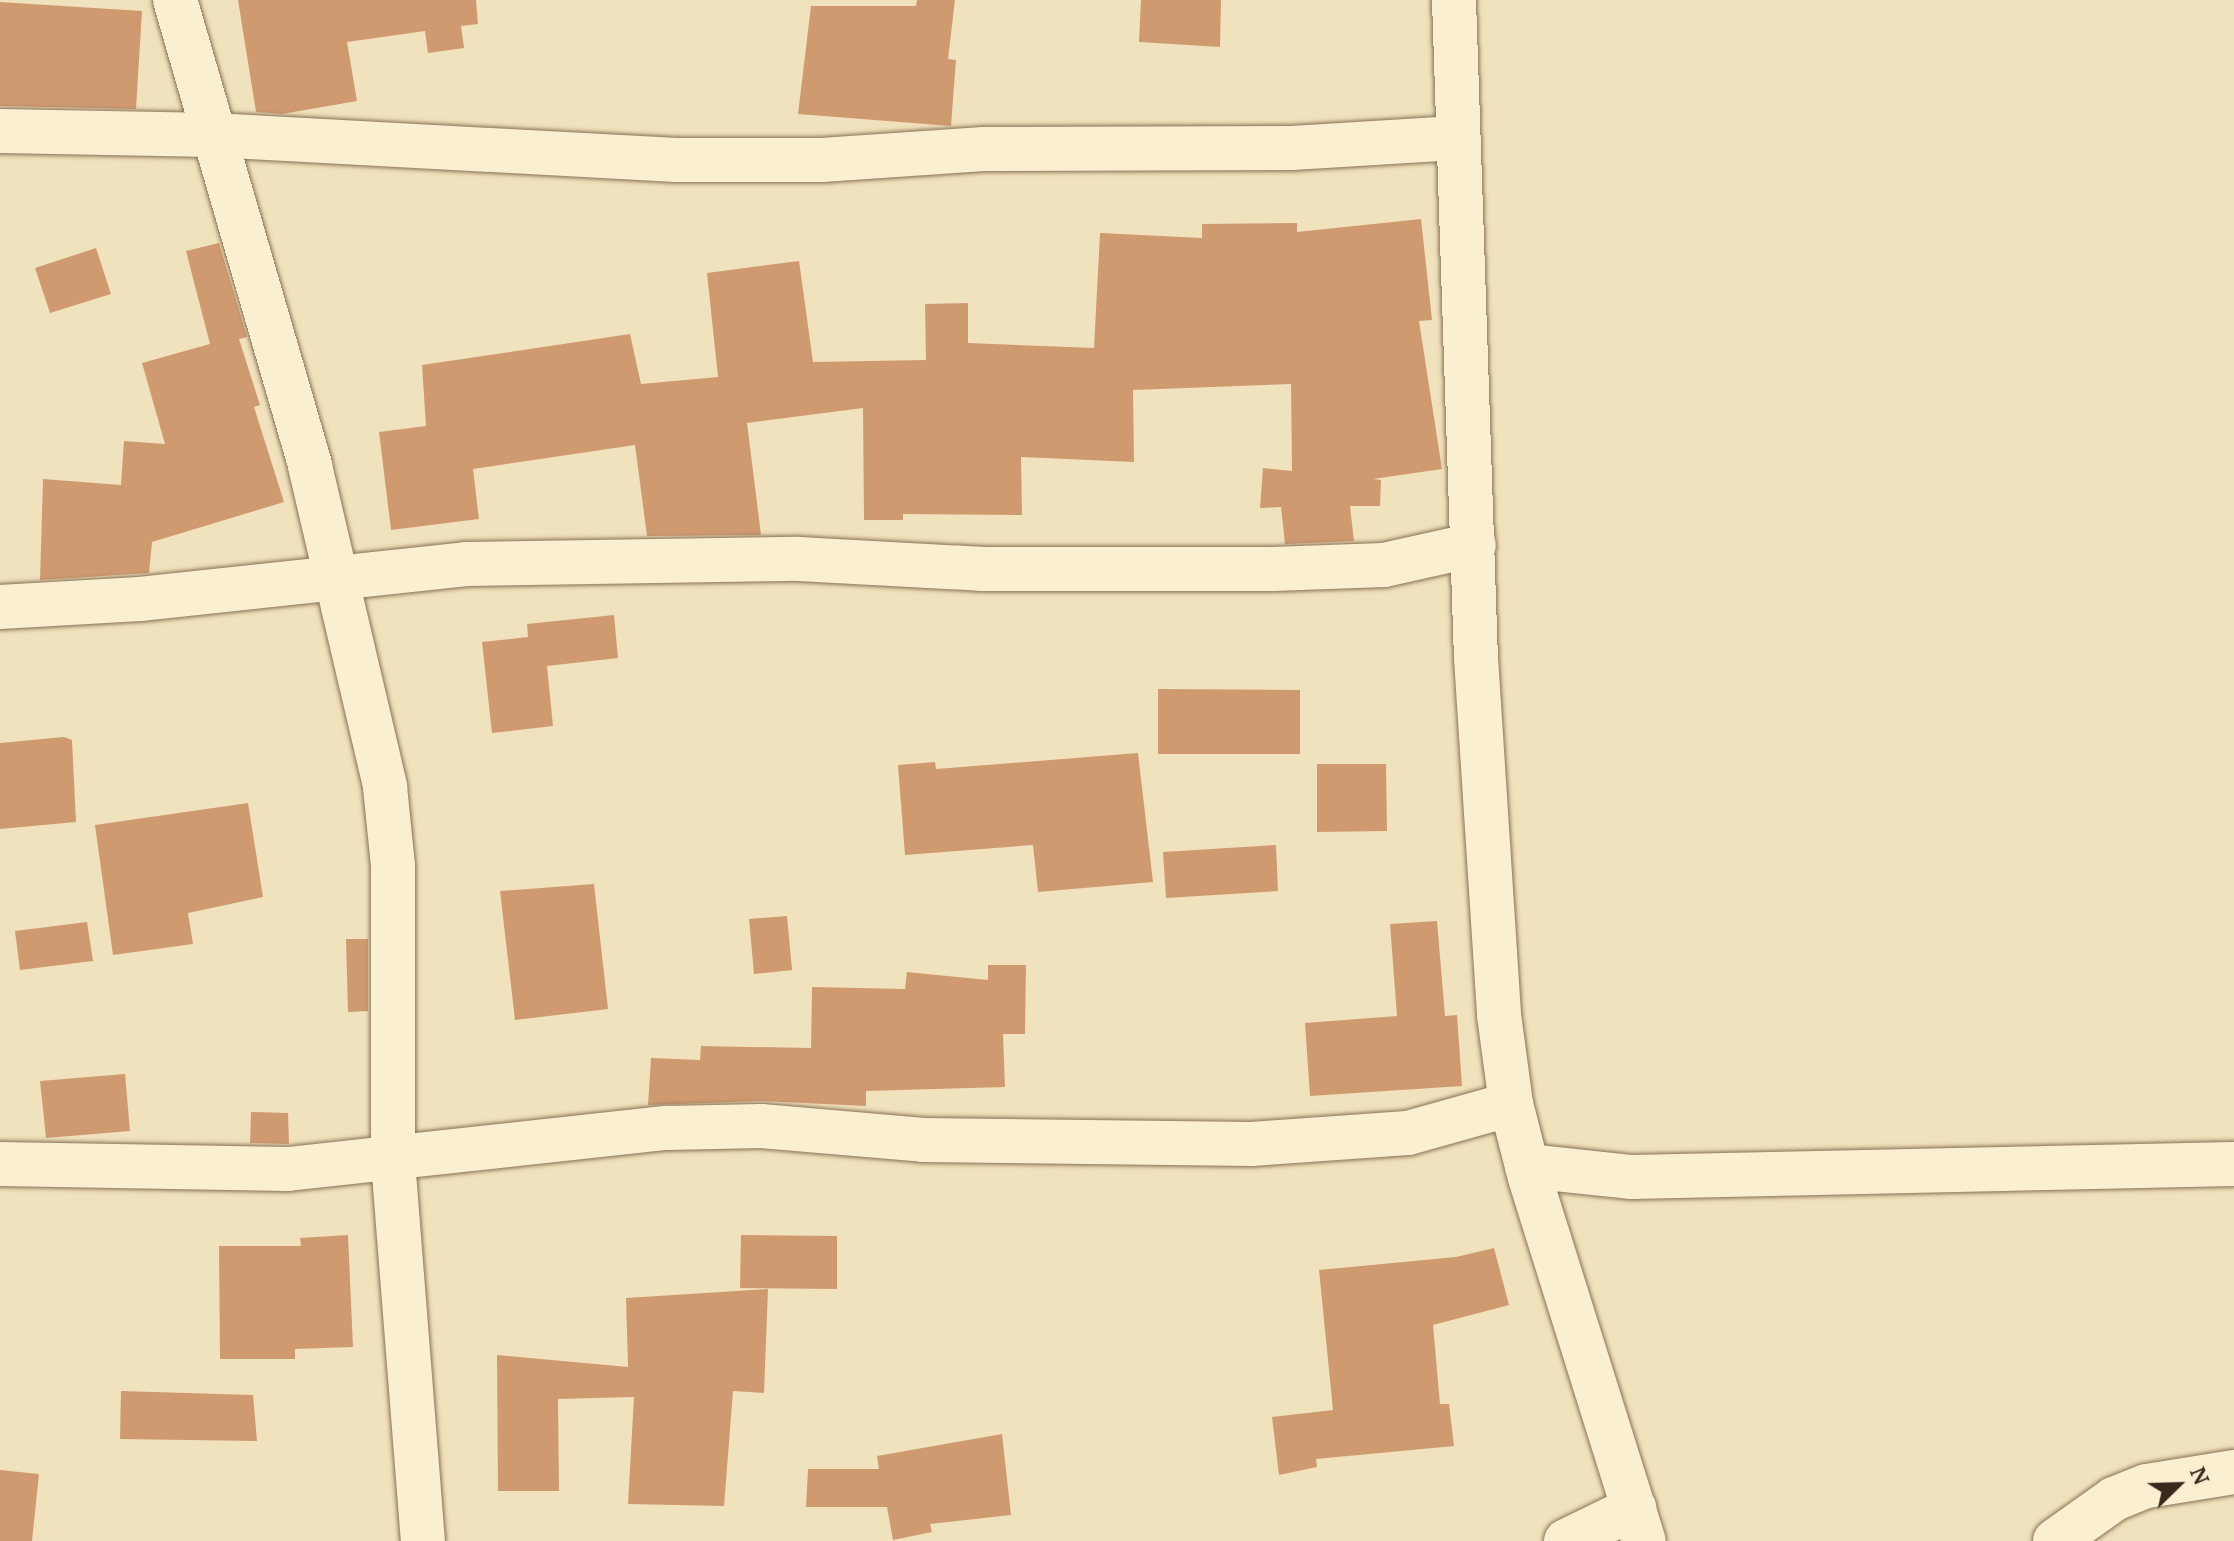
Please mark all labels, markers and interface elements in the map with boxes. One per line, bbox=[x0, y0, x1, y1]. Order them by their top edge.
north arrow bbox=[2138, 1445, 2218, 1525]
text: N bbox=[2184, 1462, 2217, 1489]

